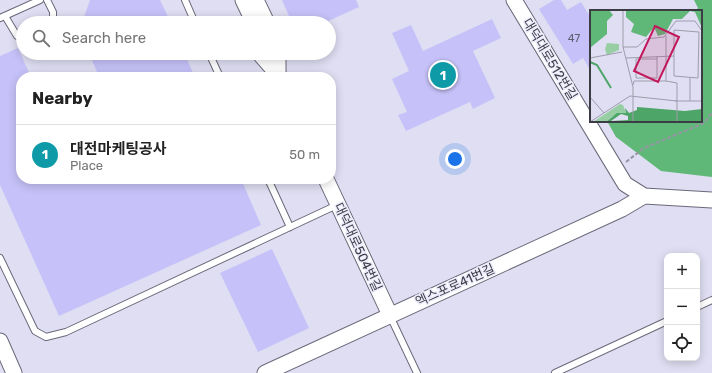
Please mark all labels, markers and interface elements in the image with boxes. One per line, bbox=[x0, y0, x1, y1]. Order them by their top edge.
inset map bbox=[590, 10, 702, 122]
street label: 대덕대로512번길 bbox=[520, 15, 580, 103]
search box bbox=[16, 16, 336, 60]
icon: search bbox=[30, 27, 52, 49]
text: Search here bbox=[62, 29, 146, 47]
house number: 47 bbox=[568, 32, 580, 45]
pin: 1 bbox=[430, 60, 456, 90]
text: Nearby bbox=[32, 88, 93, 108]
text: 대전마케팅공사 bbox=[70, 140, 167, 158]
text: 1 bbox=[42, 147, 48, 162]
text: 50 m bbox=[289, 147, 320, 162]
your location bbox=[445, 149, 465, 169]
text: Place bbox=[70, 158, 103, 173]
street label: 대덕대로504번길 bbox=[331, 200, 385, 294]
map controls bbox=[664, 253, 700, 361]
button: + bbox=[664, 253, 700, 289]
street label: 엑스포로41번길 bbox=[413, 261, 497, 309]
button: − bbox=[664, 289, 700, 325]
button: locate bbox=[664, 325, 700, 361]

